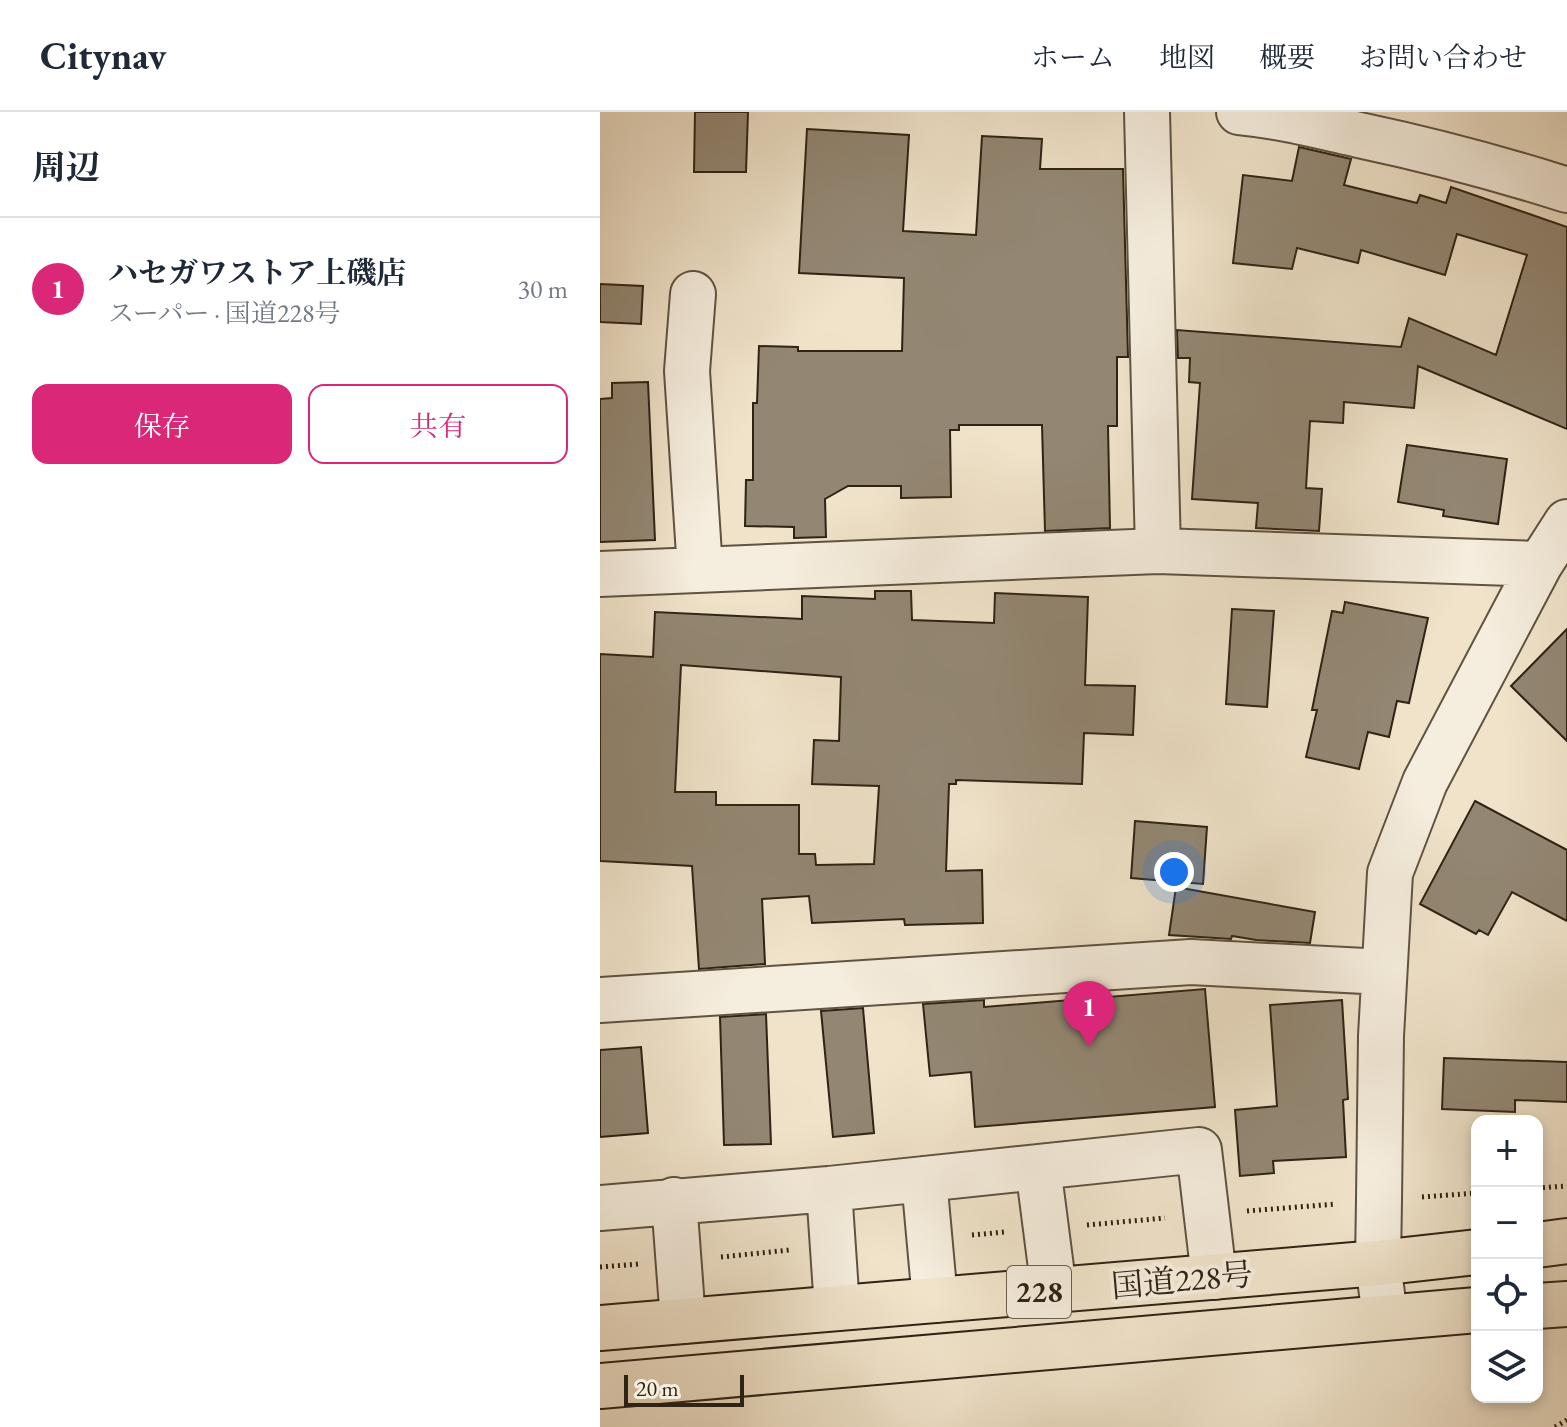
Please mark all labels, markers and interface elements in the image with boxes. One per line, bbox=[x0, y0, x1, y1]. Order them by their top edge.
text: Citynav bbox=[40, 31, 166, 80]
text: ホーム bbox=[1031, 39, 1115, 75]
text: 地図 bbox=[1159, 39, 1215, 75]
text: 概要 bbox=[1259, 39, 1315, 75]
text: お問い合わせ bbox=[1359, 39, 1527, 75]
text: 周辺 bbox=[32, 145, 100, 189]
text: ハセガワストア上磯店 bbox=[108, 253, 406, 292]
text: 1 bbox=[51, 272, 65, 306]
text: 30 m bbox=[518, 272, 568, 306]
text: スーパー · 国道228号 bbox=[108, 296, 340, 330]
button: 保存 bbox=[32, 384, 292, 464]
button: 共有 bbox=[308, 384, 568, 464]
your location bbox=[1154, 852, 1194, 892]
pin: 1 bbox=[1063, 981, 1115, 1047]
map controls bbox=[1471, 1115, 1543, 1403]
button: + bbox=[1471, 1115, 1543, 1187]
button: − bbox=[1471, 1187, 1543, 1259]
street label: 国道228号 bbox=[1109, 1253, 1255, 1307]
button: locate bbox=[1471, 1259, 1543, 1331]
road number: 228 bbox=[1007, 1266, 1071, 1318]
button: layers bbox=[1471, 1331, 1543, 1403]
scale bar bbox=[624, 1371, 744, 1407]
text: 20 m bbox=[636, 1374, 679, 1403]

